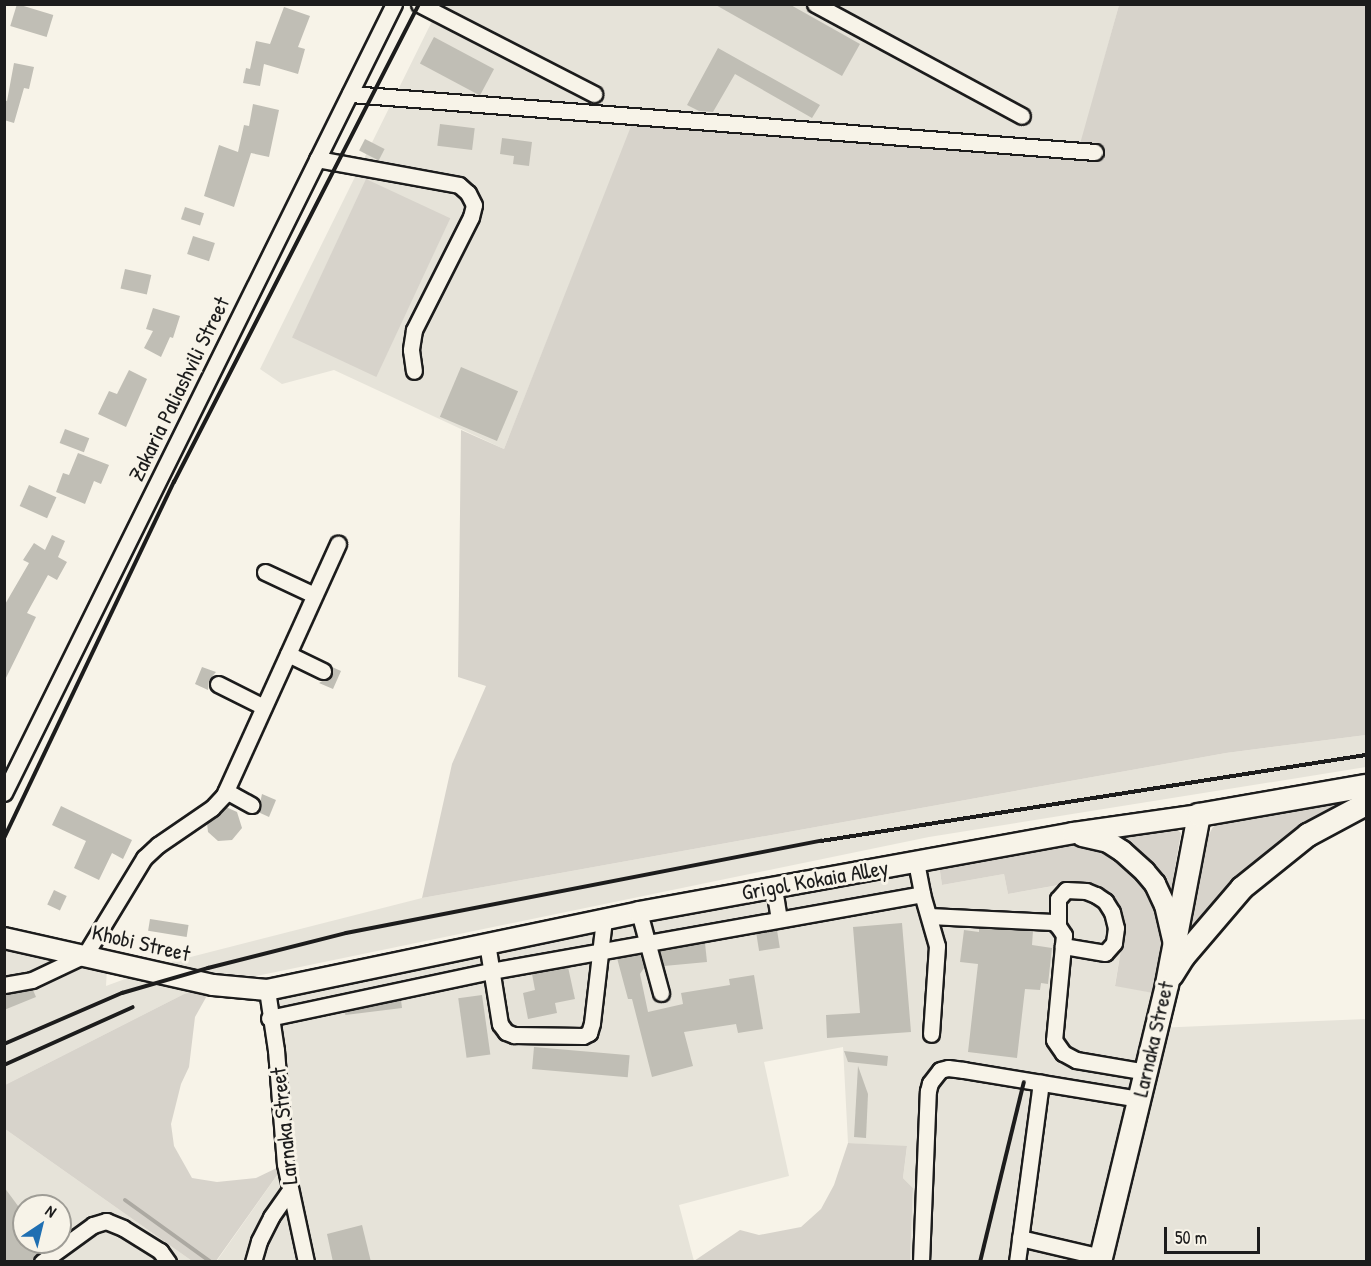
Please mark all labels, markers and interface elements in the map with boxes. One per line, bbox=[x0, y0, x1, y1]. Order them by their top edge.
street label: Zakaria Paliashvili Street bbox=[123, 293, 235, 485]
street label: Grigol Kokaia Alley bbox=[740, 854, 890, 906]
street label: Khobi Street bbox=[89, 919, 193, 967]
street label: Larnaka Street bbox=[1127, 979, 1179, 1099]
street label: Larnaka Street bbox=[265, 1066, 303, 1186]
north arrow bbox=[12, 1194, 72, 1254]
text: N bbox=[41, 1199, 61, 1222]
scale bar bbox=[1167, 1215, 1263, 1253]
text: 50 m bbox=[1175, 1225, 1207, 1250]

